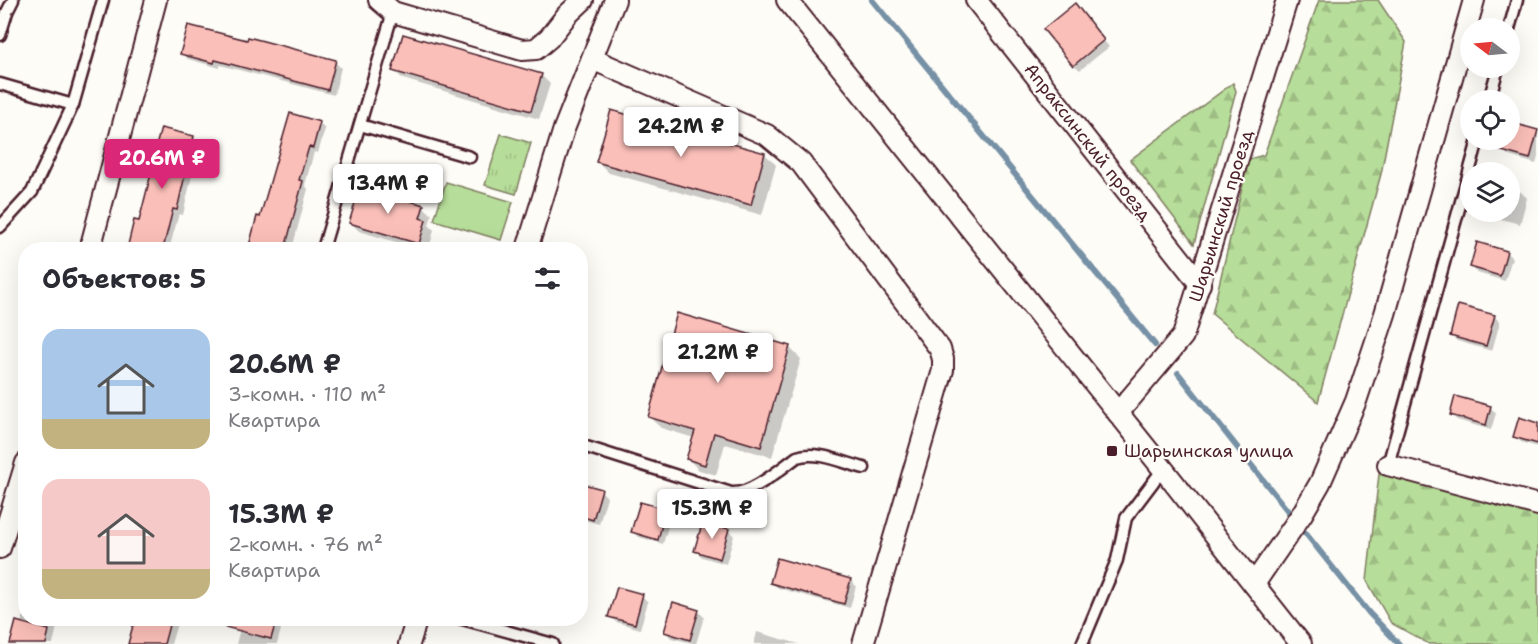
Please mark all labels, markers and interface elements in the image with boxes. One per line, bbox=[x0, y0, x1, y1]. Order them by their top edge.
north arrow bbox=[1460, 18, 1520, 78]
map controls bbox=[1460, 18, 1520, 222]
street label: Апраксинский проезд bbox=[1019, 58, 1158, 226]
button: locate bbox=[1460, 90, 1520, 150]
pin: 24.2M ₽ bbox=[626, 107, 736, 158]
text: 24.2M ₽ bbox=[638, 113, 724, 139]
street label: Шарьинский проезд bbox=[1183, 126, 1259, 305]
pin: 20.6M ₽ bbox=[107, 139, 217, 190]
text: 20.6M ₽ bbox=[118, 145, 206, 171]
button: layers bbox=[1460, 162, 1520, 222]
pin: 13.4M ₽ bbox=[333, 164, 443, 215]
text: 13.4M ₽ bbox=[347, 170, 429, 196]
text: Объектов: 5 bbox=[42, 261, 206, 296]
icon: filters bbox=[531, 262, 564, 295]
pin: 21.2M ₽ bbox=[663, 333, 773, 384]
text: 21.2M ₽ bbox=[677, 339, 759, 365]
text: 20.6M ₽ bbox=[228, 346, 341, 381]
icon: home bbox=[90, 353, 162, 425]
text: 3-комн. · 110 m² bbox=[228, 381, 386, 407]
text: Квартира bbox=[228, 407, 320, 433]
place label: Шарьинская улица bbox=[1124, 439, 1293, 463]
marker: Шарьинская улица bbox=[1105, 444, 1119, 458]
pin: 15.3M ₽ bbox=[657, 489, 767, 540]
text: 15.3M ₽ bbox=[671, 495, 753, 521]
text: 15.3M ₽ bbox=[228, 496, 334, 531]
icon: home bbox=[90, 503, 162, 575]
text: 2-комн. · 76 m² bbox=[228, 531, 383, 557]
text: Квартира bbox=[228, 557, 320, 583]

